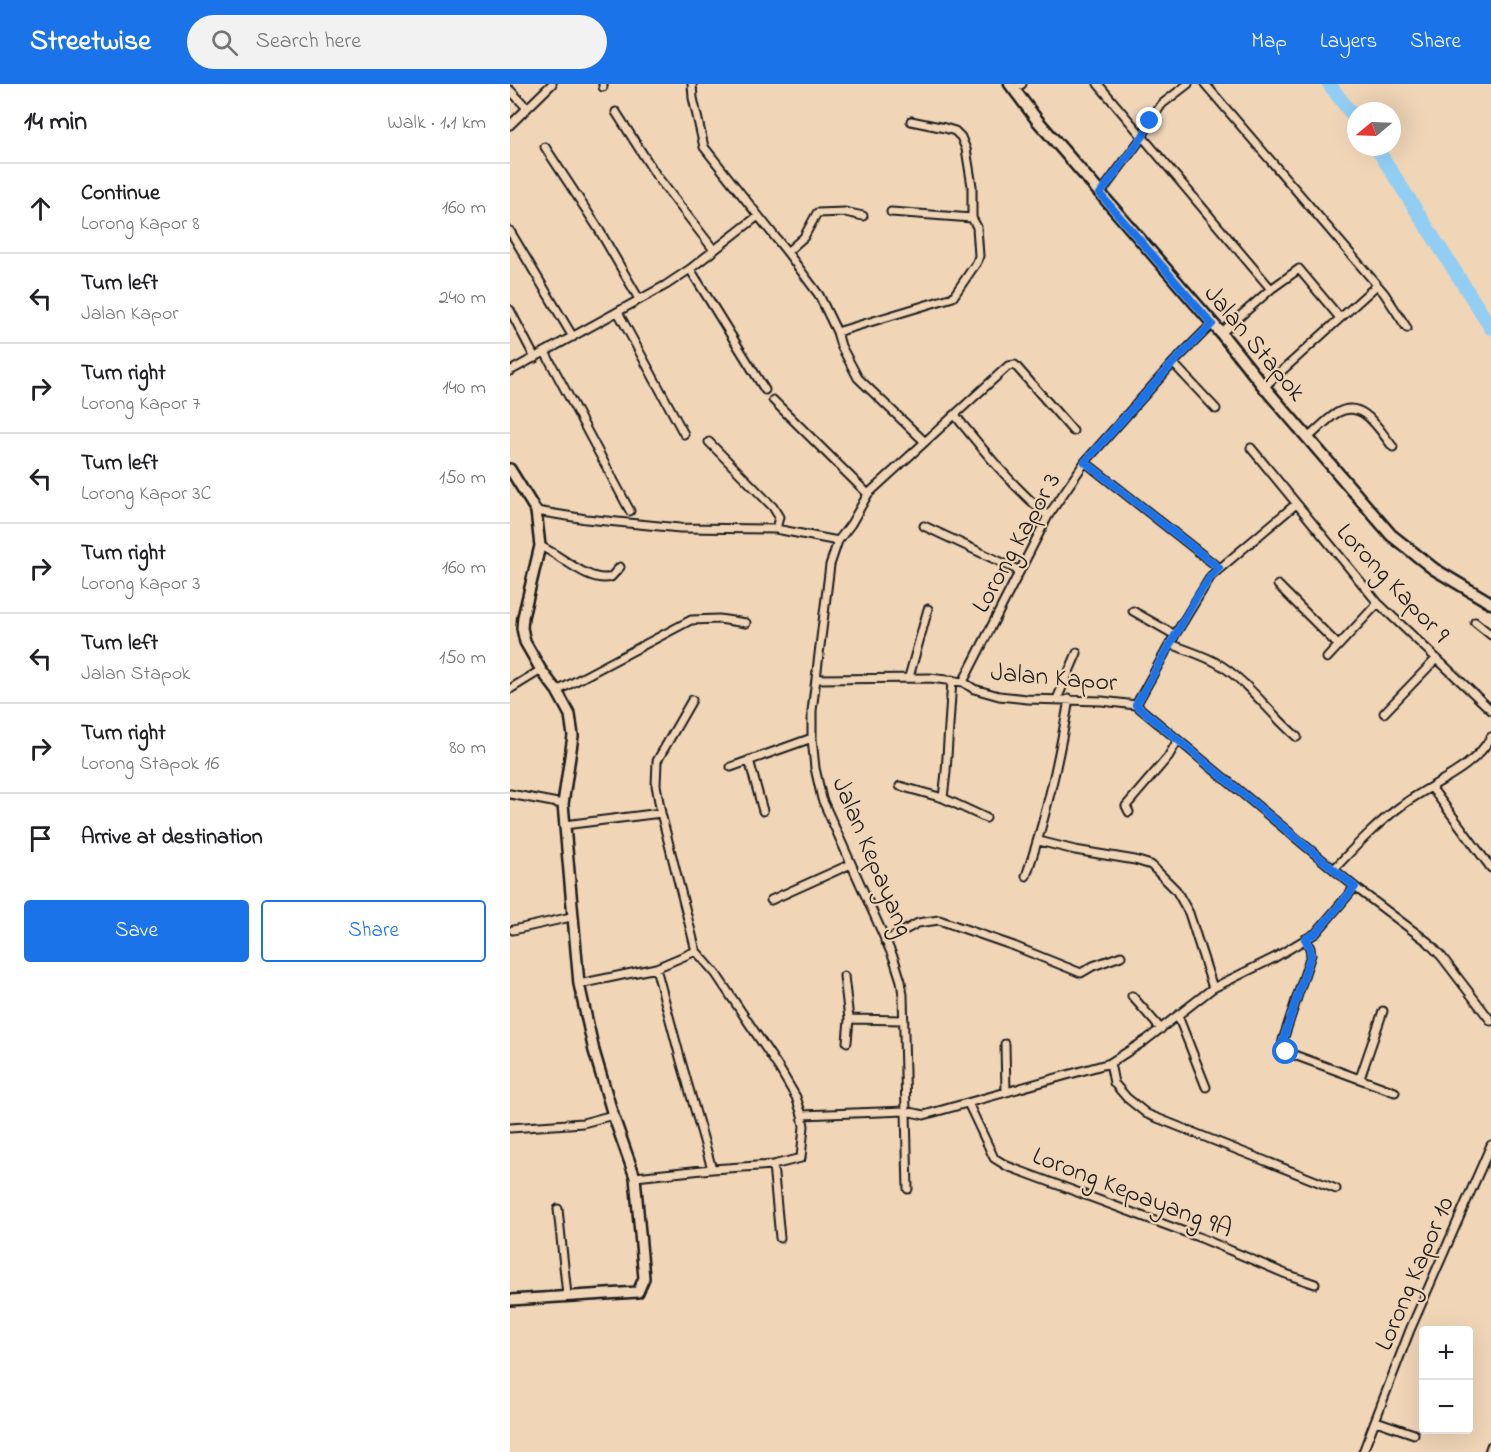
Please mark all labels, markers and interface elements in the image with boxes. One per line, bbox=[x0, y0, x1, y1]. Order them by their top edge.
search box bbox=[187, 15, 607, 69]
text: Streetwise bbox=[30, 22, 151, 63]
icon: search bbox=[208, 26, 241, 59]
text: Search here bbox=[256, 26, 361, 58]
text: Map bbox=[1251, 27, 1287, 57]
text: Layers bbox=[1320, 27, 1377, 57]
text: Share bbox=[1410, 27, 1461, 57]
north arrow bbox=[1347, 102, 1401, 156]
text: 14 min bbox=[24, 104, 87, 142]
route end bbox=[1136, 107, 1162, 133]
text: Walk · 1.1 km bbox=[387, 109, 486, 138]
text: Continue bbox=[81, 178, 160, 210]
icon: ahead bbox=[24, 192, 57, 225]
text: 160 m bbox=[442, 194, 486, 223]
text: Lorong Kapor 8 bbox=[81, 210, 200, 239]
text: Turn left bbox=[81, 268, 158, 300]
street label: Jalan Stapok bbox=[1193, 277, 1314, 411]
icon: left bbox=[24, 282, 57, 315]
text: 240 m bbox=[439, 284, 486, 313]
text: Jalan Kapor bbox=[81, 300, 179, 329]
text: Turn right bbox=[81, 358, 166, 390]
icon: right bbox=[24, 372, 57, 405]
text: 140 m bbox=[442, 374, 486, 403]
text: Lorong Kapor 7 bbox=[81, 390, 200, 419]
text: Turn left bbox=[81, 448, 158, 480]
icon: left bbox=[24, 462, 57, 495]
text: 150 m bbox=[439, 464, 486, 493]
street label: Lorong Kapor 3 bbox=[963, 466, 1072, 621]
text: Lorong Kapor 3C bbox=[81, 480, 211, 509]
street label: Lorong Kapor 9 bbox=[1326, 515, 1458, 653]
text: Turn right bbox=[81, 538, 166, 570]
icon: right bbox=[24, 552, 57, 585]
text: 160 m bbox=[442, 554, 486, 583]
text: Lorong Kapor 3 bbox=[81, 570, 201, 599]
text: Turn left bbox=[81, 628, 158, 660]
icon: left bbox=[24, 642, 57, 675]
text: 150 m bbox=[439, 644, 486, 673]
street label: Jalan Kapor bbox=[989, 655, 1120, 704]
text: Jalan Stapok bbox=[81, 660, 190, 689]
text: Turn right bbox=[81, 718, 166, 750]
icon: right bbox=[24, 732, 57, 765]
text: 80 m bbox=[449, 734, 486, 763]
text: Lorong Stapok 16 bbox=[81, 750, 219, 779]
street label: Jalan Kepayang bbox=[821, 772, 922, 943]
icon: arrive bbox=[24, 822, 57, 855]
text: Arrive at destination bbox=[81, 822, 263, 854]
button: Save bbox=[24, 900, 249, 962]
button: Share bbox=[261, 900, 486, 962]
route start bbox=[1272, 1038, 1298, 1064]
street label: Lorong Kepayang 9A bbox=[1026, 1138, 1237, 1249]
street label: Lorong Kapor 10 bbox=[1366, 1191, 1465, 1357]
map controls bbox=[1419, 1326, 1473, 1434]
button: + bbox=[1419, 1326, 1473, 1380]
button: − bbox=[1419, 1380, 1473, 1434]

